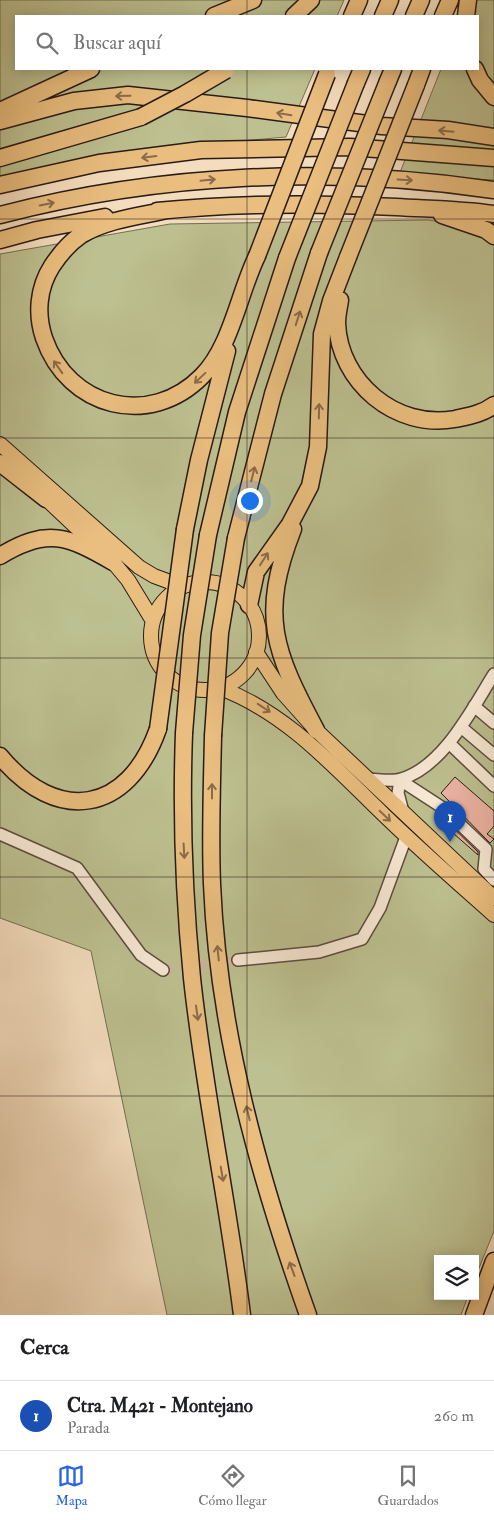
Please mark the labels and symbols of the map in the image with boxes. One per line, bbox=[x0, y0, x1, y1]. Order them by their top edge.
one-way arrow bbox=[115, 91, 132, 101]
one-way arrow bbox=[276, 108, 292, 118]
one-way arrow bbox=[438, 126, 454, 135]
one-way arrow bbox=[141, 152, 157, 162]
one-way arrow bbox=[200, 175, 216, 185]
one-way arrow bbox=[397, 176, 413, 185]
one-way arrow bbox=[39, 198, 55, 208]
one-way arrow bbox=[294, 311, 303, 326]
one-way arrow bbox=[53, 360, 63, 374]
one-way arrow bbox=[193, 372, 206, 384]
one-way arrow bbox=[314, 403, 324, 420]
one-way arrow bbox=[248, 466, 258, 482]
your location bbox=[237, 488, 263, 514]
one-way arrow bbox=[259, 553, 269, 567]
one-way arrow bbox=[257, 703, 271, 713]
one-way arrow bbox=[207, 783, 217, 800]
pin: 1 bbox=[434, 801, 466, 842]
one-way arrow bbox=[379, 810, 392, 822]
one-way arrow bbox=[179, 843, 188, 859]
one-way arrow bbox=[214, 946, 223, 962]
one-way arrow bbox=[193, 1005, 203, 1021]
one-way arrow bbox=[243, 1105, 252, 1121]
one-way arrow bbox=[218, 1165, 228, 1181]
one-way arrow bbox=[287, 1262, 296, 1277]

